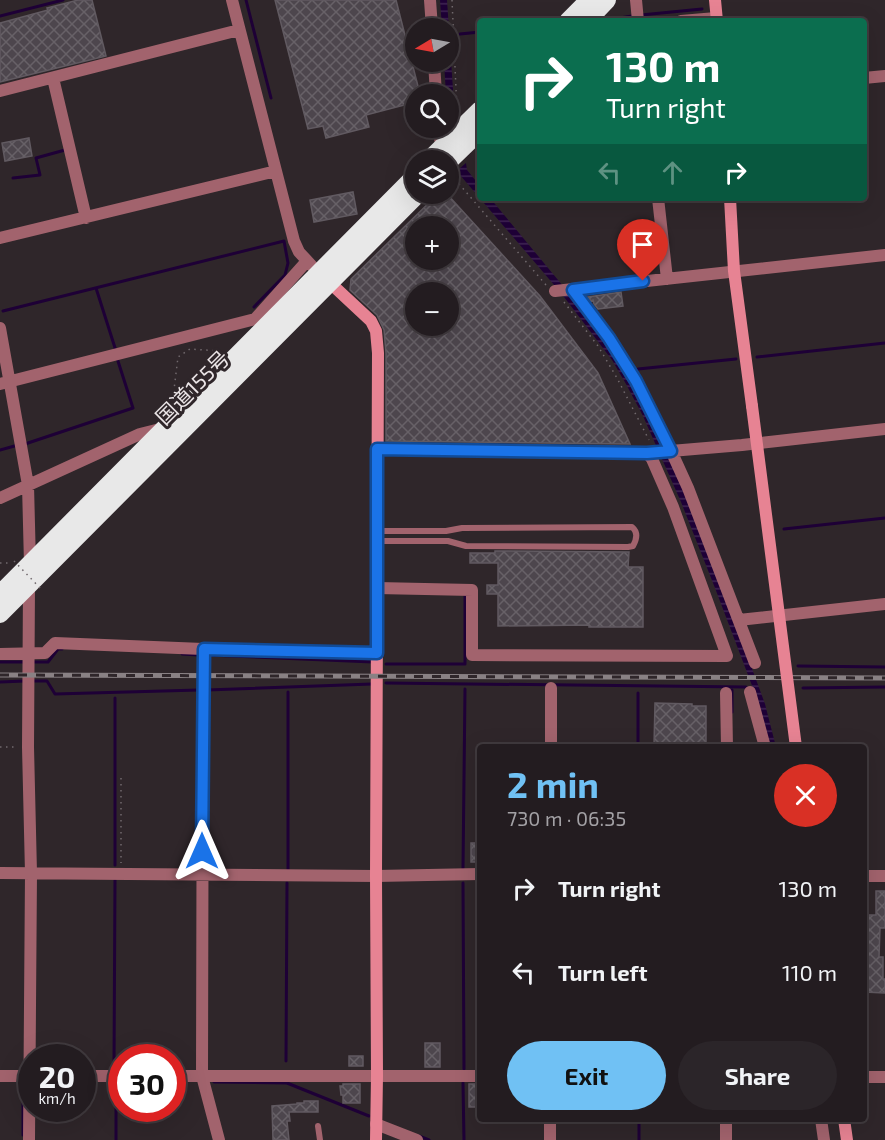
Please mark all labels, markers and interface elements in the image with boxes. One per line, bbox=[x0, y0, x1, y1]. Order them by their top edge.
north arrow bbox=[405, 18, 459, 72]
map controls bbox=[405, 18, 459, 336]
text: 130 m bbox=[606, 40, 721, 90]
icon: right bbox=[507, 42, 585, 120]
button: search bbox=[405, 84, 459, 138]
text: Turn right bbox=[606, 91, 726, 123]
button: layers bbox=[405, 150, 459, 204]
icon: left bbox=[593, 156, 626, 189]
icon: ahead bbox=[656, 156, 689, 189]
icon: right bbox=[719, 156, 752, 189]
button: + bbox=[405, 216, 459, 270]
pin bbox=[617, 219, 668, 281]
icon: arrive bbox=[626, 228, 659, 261]
button: − bbox=[405, 282, 459, 336]
street label: 国道155号 bbox=[150, 345, 234, 429]
text: 2 min bbox=[507, 762, 599, 805]
button: close bbox=[774, 764, 837, 827]
text: 730 m · 06:35 bbox=[507, 806, 626, 830]
position arrow bbox=[170, 819, 234, 883]
icon: right bbox=[507, 872, 540, 905]
text: Turn right bbox=[558, 875, 660, 901]
text: 130 m bbox=[779, 875, 837, 901]
icon: left bbox=[507, 956, 540, 989]
text: Turn left bbox=[558, 959, 647, 985]
text: 110 m bbox=[782, 959, 837, 985]
button: Exit bbox=[507, 1041, 666, 1110]
button: Share bbox=[678, 1041, 837, 1110]
speed limit sign: 30 bbox=[108, 1044, 186, 1122]
text: 20 bbox=[39, 1058, 75, 1094]
text: km/h bbox=[38, 1089, 76, 1107]

